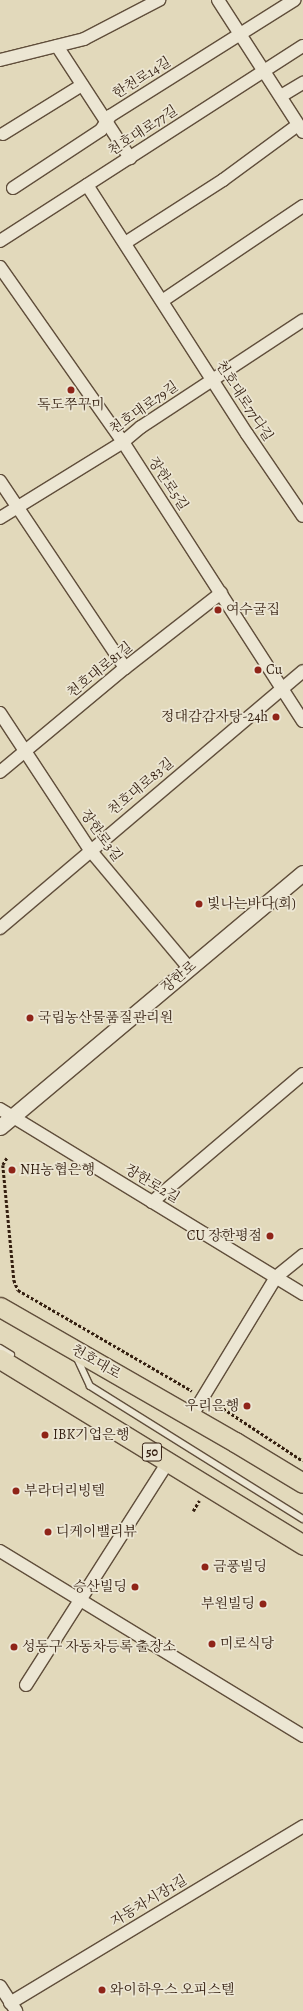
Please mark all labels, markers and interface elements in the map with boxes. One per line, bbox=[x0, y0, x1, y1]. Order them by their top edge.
street label: 한천로14길 bbox=[110, 54, 174, 102]
street label: 천호대로77길 bbox=[105, 102, 181, 160]
street label: 천호대로77다길 bbox=[212, 357, 276, 445]
street label: 천호대로79길 bbox=[106, 378, 182, 438]
marker: 독도쭈꾸미 bbox=[66, 385, 76, 395]
place label: 독도쭈꾸미 bbox=[37, 397, 105, 413]
street label: 장한로5길 bbox=[145, 454, 191, 514]
place label: 여수굴집 bbox=[226, 602, 280, 618]
marker: 여수굴집 bbox=[213, 605, 223, 615]
street label: 천호대로81길 bbox=[64, 639, 136, 701]
place label: Cu bbox=[266, 662, 282, 678]
marker: Cu bbox=[253, 665, 263, 675]
place label: 정대감감자탕-24h bbox=[161, 709, 268, 725]
marker: 정대감감자탕-24h bbox=[271, 712, 281, 722]
street label: 천호대로83길 bbox=[105, 755, 177, 819]
street label: 장한로3길 bbox=[77, 807, 125, 865]
place label: 빛나는바다(회) bbox=[207, 896, 296, 912]
marker: 빛나는바다(회) bbox=[194, 899, 204, 909]
street label: 장한로 bbox=[158, 958, 200, 996]
place label: 국립농산물품질관리원 bbox=[38, 1010, 173, 1026]
marker: 국립농산물품질관리원 bbox=[25, 1013, 35, 1023]
street label: 장한로2길 bbox=[122, 1161, 182, 1207]
place label: NH농협은행 bbox=[20, 1162, 95, 1178]
marker: NH농협은행 bbox=[7, 1165, 17, 1175]
place label: CU 장한평점 bbox=[187, 1228, 262, 1244]
marker: CU 장한평점 bbox=[265, 1231, 275, 1241]
street label: 천호대로 bbox=[68, 1341, 124, 1383]
place label: 우리은행 bbox=[185, 1398, 239, 1414]
marker: 우리은행 bbox=[242, 1401, 252, 1411]
place label: IBK기업은행 bbox=[53, 1427, 129, 1443]
marker: IBK기업은행 bbox=[40, 1430, 50, 1440]
road number: 50 bbox=[141, 1441, 163, 1463]
place label: 부라더리빙텔 bbox=[24, 1483, 105, 1499]
marker: 부라더리빙텔 bbox=[11, 1486, 21, 1496]
place label: 디케이밸리뷰 bbox=[56, 1524, 137, 1540]
marker: 디케이밸리뷰 bbox=[43, 1527, 53, 1537]
place label: 금풍빌딩 bbox=[213, 1559, 267, 1575]
marker: 금풍빌딩 bbox=[200, 1562, 210, 1572]
place label: 승산빌딩 bbox=[73, 1579, 127, 1595]
marker: 승산빌딩 bbox=[130, 1582, 140, 1592]
place label: 부원빌딩 bbox=[201, 1596, 255, 1612]
marker: 부원빌딩 bbox=[258, 1599, 268, 1609]
place label: 미로식당 bbox=[220, 1636, 274, 1652]
place label: 성동구 자동차등록 출장소 bbox=[22, 1639, 176, 1655]
marker: 미로식당 bbox=[207, 1639, 217, 1649]
marker: 성동구 자동차등록 출장소 bbox=[9, 1642, 19, 1652]
street label: 자동차시장1길 bbox=[108, 1872, 190, 1930]
place label: 와이하우스 오피스텔 bbox=[110, 1982, 234, 1998]
marker: 와이하우스 오피스텔 bbox=[97, 1985, 107, 1995]

